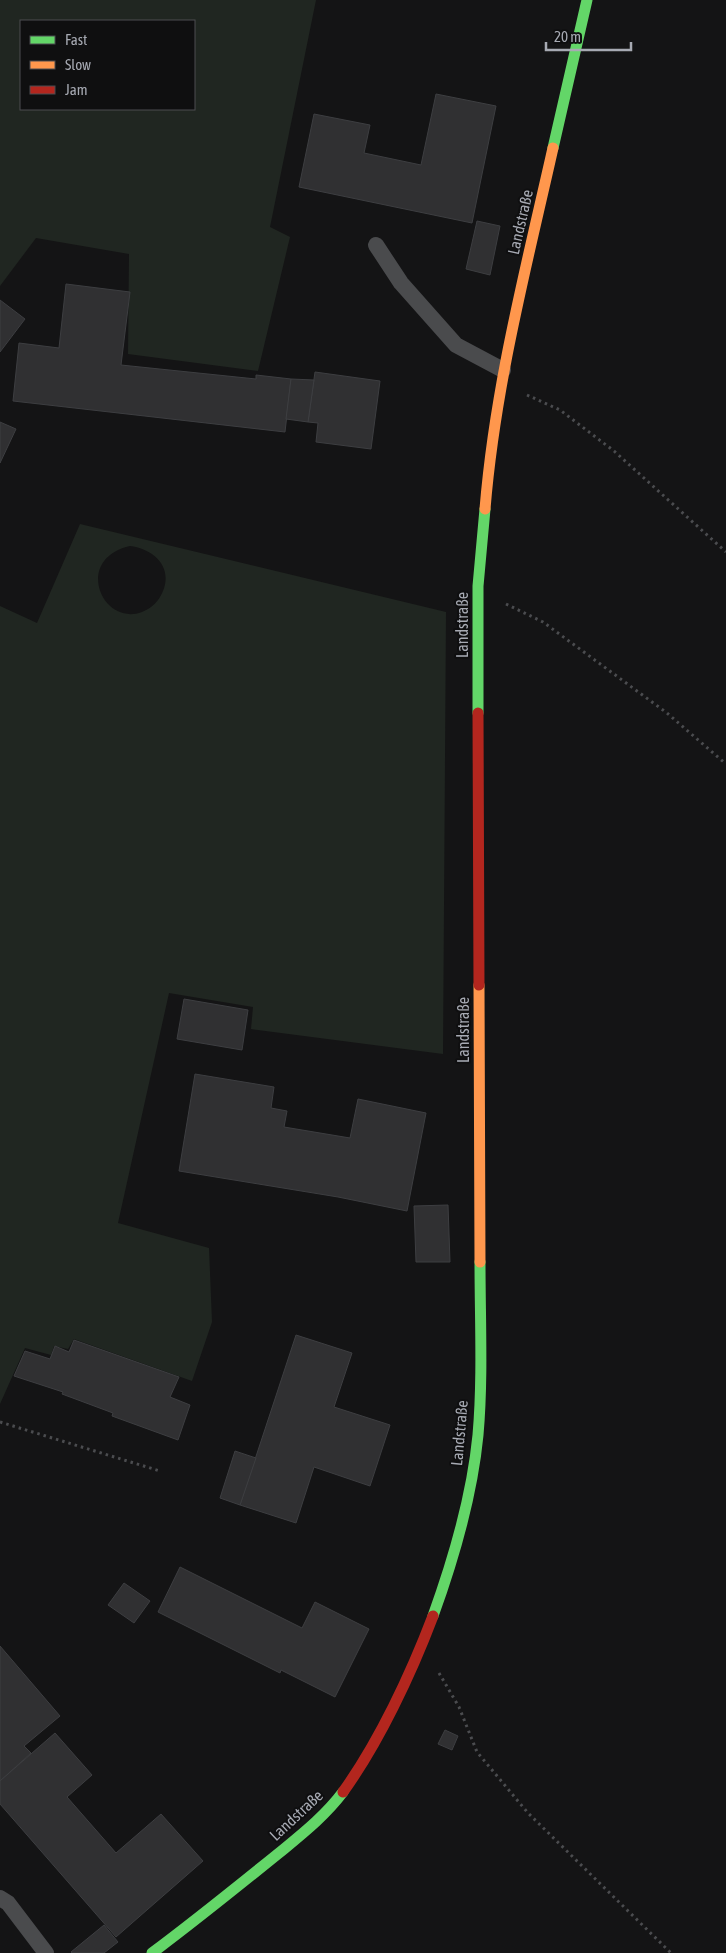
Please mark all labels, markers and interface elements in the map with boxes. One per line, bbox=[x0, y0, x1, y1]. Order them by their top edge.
legend bbox=[20, 20, 195, 110]
scale bar bbox=[546, 20, 631, 52]
text: 20 m bbox=[554, 28, 581, 45]
text: Fast bbox=[65, 31, 87, 48]
text: Slow bbox=[65, 56, 91, 73]
text: Jam bbox=[65, 81, 88, 98]
street label: Landstraße bbox=[504, 188, 536, 256]
street label: Landstraße bbox=[453, 592, 471, 658]
street label: Landstraße bbox=[454, 997, 472, 1063]
street label: Landstraße bbox=[447, 1399, 471, 1467]
street label: Landstraße bbox=[266, 1786, 326, 1844]

